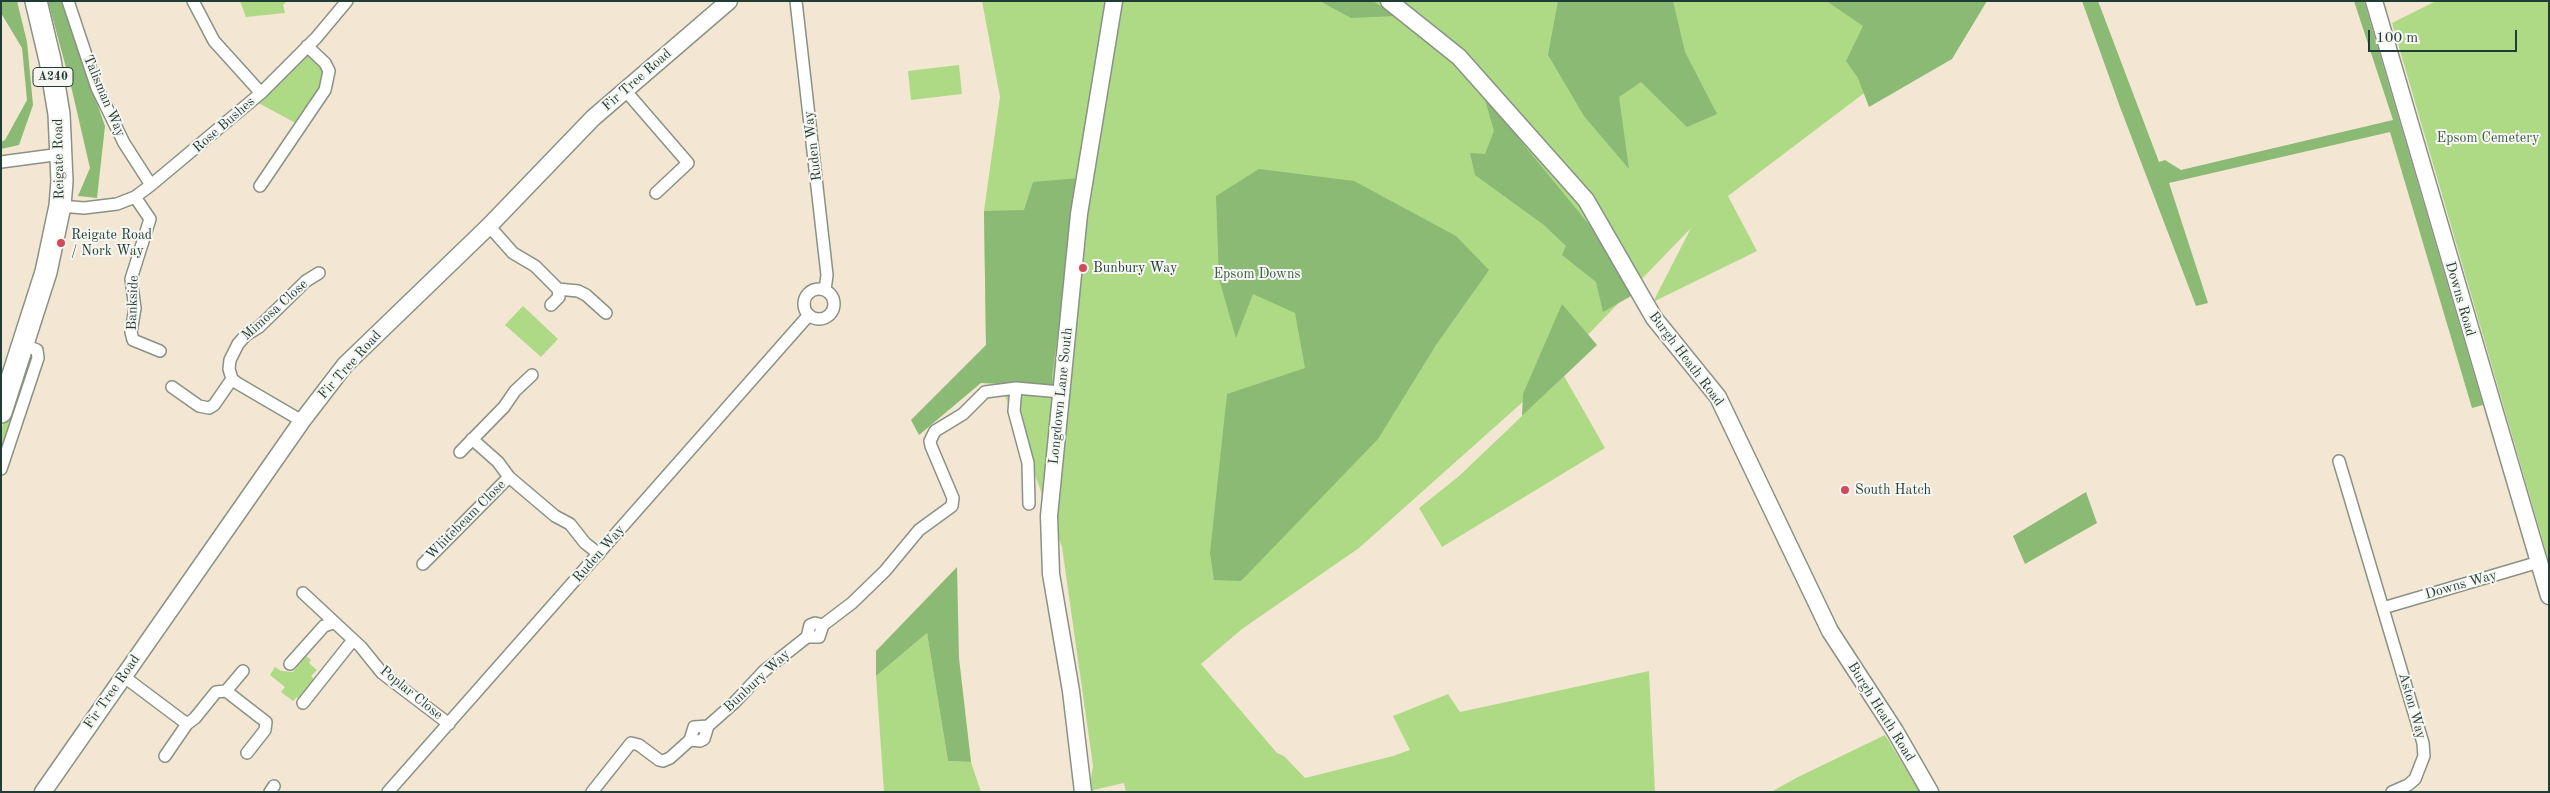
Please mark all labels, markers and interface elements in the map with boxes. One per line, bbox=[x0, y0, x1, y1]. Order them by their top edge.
scale bar bbox=[2370, 20, 2519, 52]
text: 100 m bbox=[2376, 31, 2418, 46]
street label: Fir Tree Road bbox=[599, 45, 675, 115]
street label: Talisman Way bbox=[79, 53, 129, 139]
road number: A240 bbox=[33, 68, 73, 86]
street label: Rose Bushes bbox=[190, 93, 258, 157]
street label: Ruden Way bbox=[800, 110, 826, 182]
street label: Reigate Road bbox=[50, 118, 68, 200]
park label: Epsom Cemetery bbox=[2437, 130, 2539, 146]
place label: Reigate Road / Nork Way bbox=[71, 227, 152, 260]
marker: Reigate Road / Nork Way bbox=[55, 237, 67, 249]
place label: Bunbury Way bbox=[1093, 260, 1177, 276]
street label: Downs Road bbox=[2441, 260, 2479, 338]
marker: Bunbury Way bbox=[1077, 262, 1089, 274]
park label: Epsom Downs bbox=[1213, 266, 1301, 282]
street label: Bankside bbox=[124, 275, 142, 331]
street label: Mimosa Close bbox=[239, 276, 311, 344]
street label: Burgh Heath Road bbox=[1645, 308, 1727, 410]
street label: Fir Tree Road bbox=[315, 327, 385, 403]
street label: Longdown Lane South bbox=[1045, 327, 1077, 465]
street label: Whitebeam Close bbox=[423, 477, 509, 563]
place label: South Hatch bbox=[1855, 482, 1931, 498]
marker: South Hatch bbox=[1839, 484, 1851, 496]
street label: Ruden Way bbox=[569, 522, 629, 586]
street label: Downs Way bbox=[2423, 567, 2499, 603]
street label: Bunbury Way bbox=[720, 646, 794, 716]
street label: Fir Tree Road bbox=[80, 652, 144, 732]
street label: Burgh Heath Road bbox=[1844, 659, 1918, 765]
street label: Poplar Close bbox=[376, 663, 446, 723]
street label: Aston Way bbox=[2395, 671, 2429, 741]

